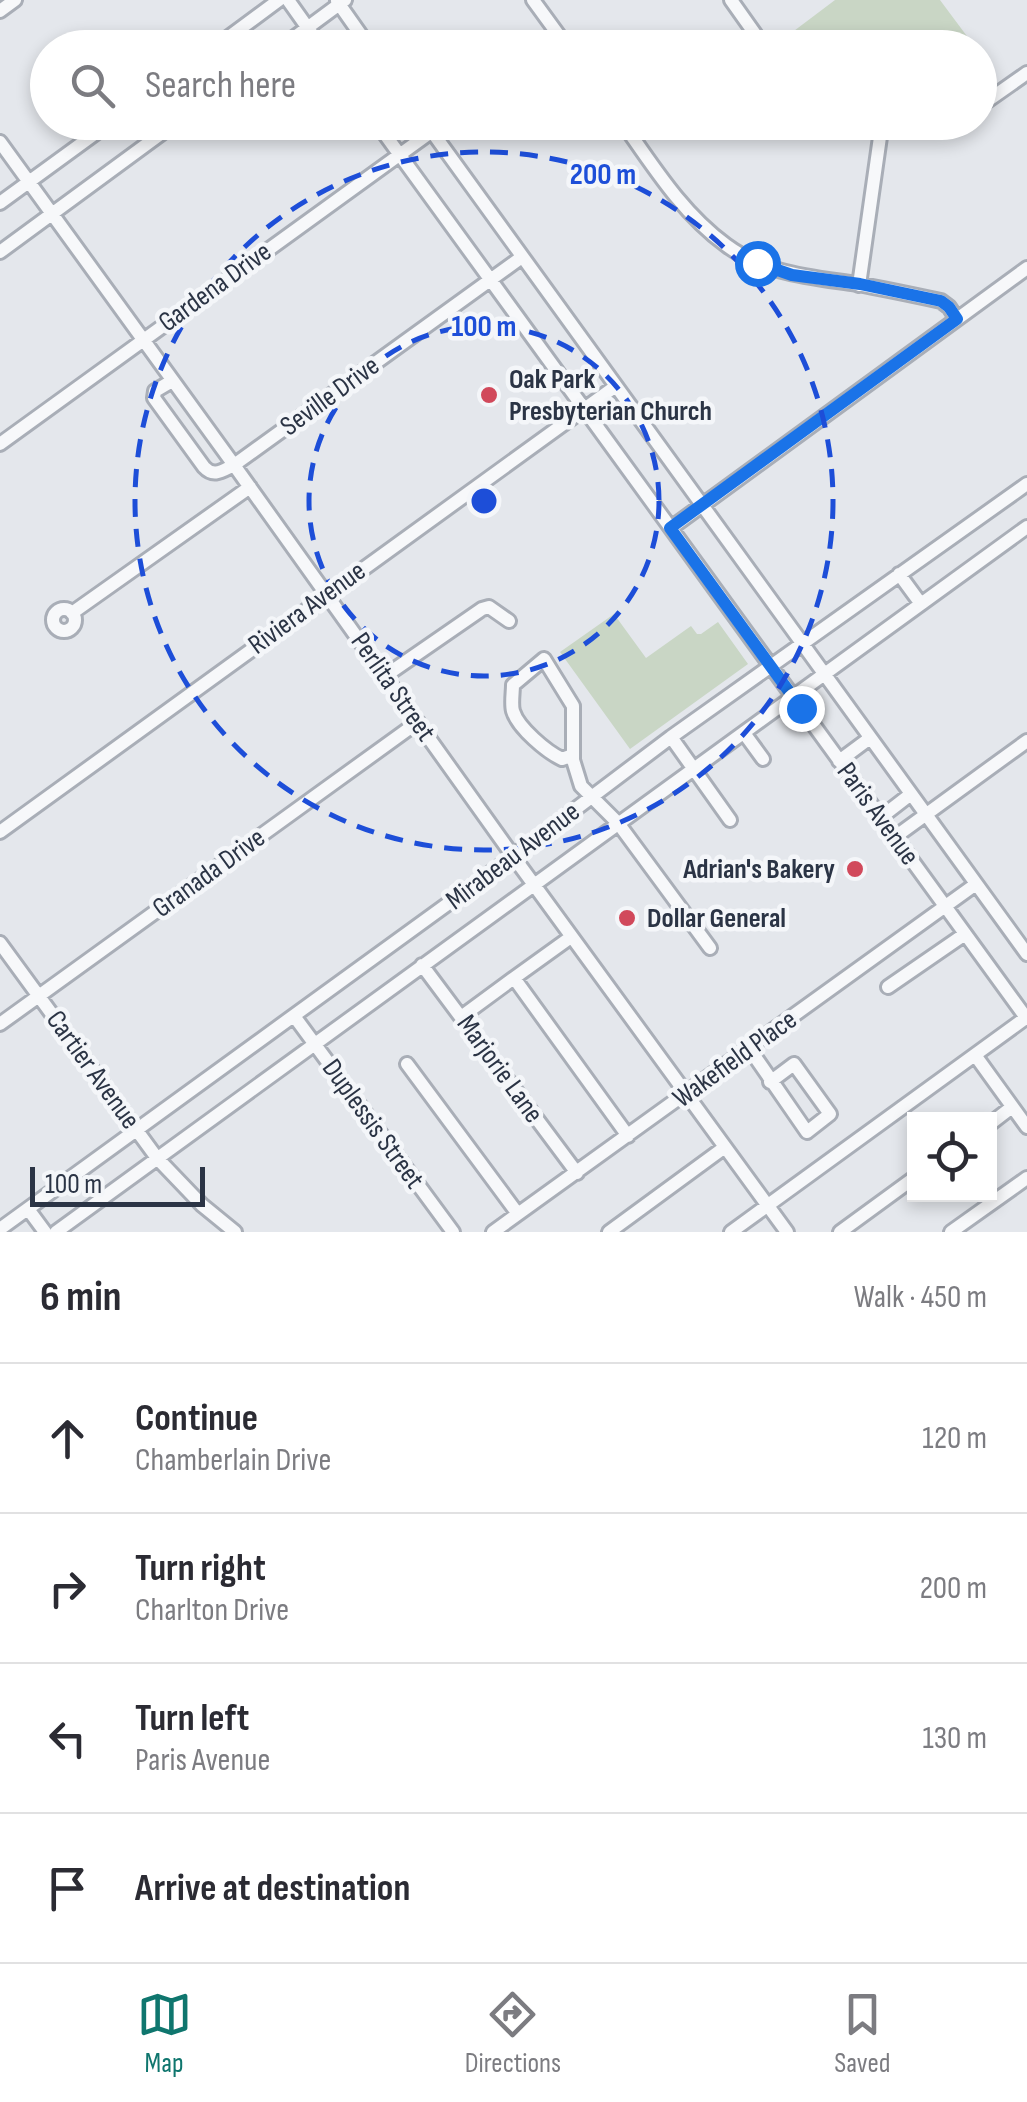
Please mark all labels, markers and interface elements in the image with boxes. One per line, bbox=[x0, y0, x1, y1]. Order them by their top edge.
search box bbox=[30, 30, 997, 140]
icon: search bbox=[65, 58, 120, 113]
text: Search here bbox=[145, 63, 296, 108]
text: 200 m bbox=[570, 157, 636, 193]
street label: Gardena Drive bbox=[152, 235, 278, 339]
route start bbox=[735, 241, 781, 287]
text: 100 m bbox=[452, 309, 516, 345]
street label: Seville Drive bbox=[274, 349, 386, 443]
place label: Oak Park Presbyterian Church bbox=[509, 363, 712, 428]
marker: Oak Park Presbyterian Church bbox=[478, 384, 500, 406]
centre of rings bbox=[466, 483, 502, 519]
street label: Riviera Avenue bbox=[242, 554, 372, 662]
street label: Perlita Street bbox=[344, 626, 442, 748]
route end bbox=[779, 686, 825, 732]
street label: Paris Avenue bbox=[830, 756, 926, 872]
street label: Mirabeau Avenue bbox=[440, 795, 586, 917]
street label: Granada Drive bbox=[146, 821, 272, 925]
place label: Adrian's Bakery bbox=[682, 853, 835, 886]
marker: Adrian's Bakery bbox=[844, 858, 866, 880]
place label: Dollar General bbox=[647, 902, 786, 935]
marker: Dollar General bbox=[616, 907, 638, 929]
street label: Wakefield Place bbox=[667, 1003, 803, 1115]
street label: Cartier Avenue bbox=[39, 1004, 147, 1136]
street label: Marjorie Lane bbox=[450, 1009, 550, 1129]
street label: Duplessis Street bbox=[315, 1053, 431, 1195]
map controls bbox=[907, 1112, 997, 1202]
button: locate bbox=[907, 1112, 997, 1202]
scale bar bbox=[30, 1162, 205, 1206]
text: 100 m bbox=[45, 1168, 102, 1201]
text: 6 min bbox=[40, 1272, 121, 1323]
text: Walk · 450 m bbox=[854, 1278, 987, 1317]
text: Continue bbox=[135, 1396, 258, 1441]
icon: ahead bbox=[40, 1411, 95, 1466]
text: 120 m bbox=[922, 1419, 987, 1458]
text: Chamberlain Drive bbox=[135, 1441, 331, 1480]
text: Turn right bbox=[135, 1546, 266, 1591]
icon: right bbox=[40, 1561, 95, 1616]
text: 200 m bbox=[920, 1569, 987, 1608]
text: Charlton Drive bbox=[135, 1591, 289, 1630]
text: Turn left bbox=[135, 1696, 249, 1741]
icon: left bbox=[40, 1711, 95, 1766]
text: 130 m bbox=[922, 1719, 987, 1758]
text: Paris Avenue bbox=[135, 1741, 270, 1780]
icon: arrive bbox=[40, 1861, 95, 1916]
text: Arrive at destination bbox=[135, 1866, 410, 1911]
tab: Map bbox=[137, 1987, 192, 2080]
tab: Directions bbox=[465, 1987, 561, 2080]
tab: Saved bbox=[834, 1987, 890, 2080]

